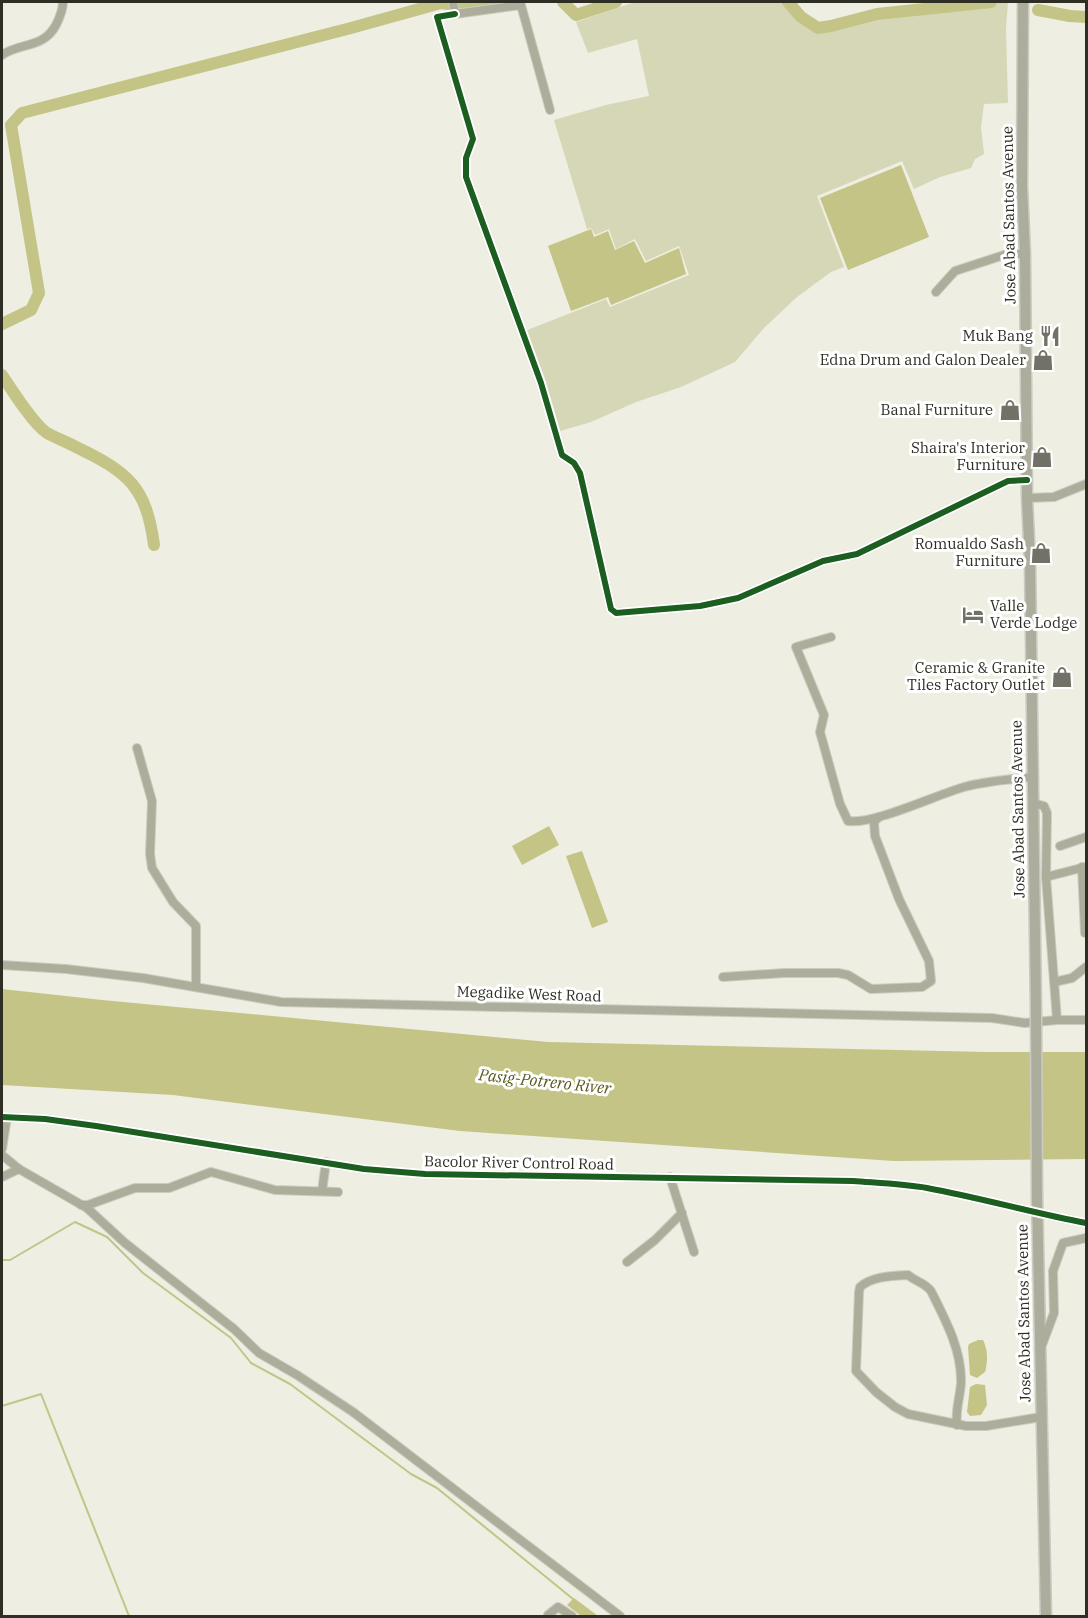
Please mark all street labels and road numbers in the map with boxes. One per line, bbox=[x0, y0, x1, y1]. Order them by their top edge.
street label: Jose Abad Santos Avenue bbox=[997, 126, 1020, 304]
street label: Jose Abad Santos Avenue bbox=[1006, 720, 1029, 898]
street label: Megadike West Road bbox=[456, 981, 602, 1006]
street label: Bacolor River Control Road bbox=[424, 1151, 614, 1174]
street label: Jose Abad Santos Avenue bbox=[1012, 1224, 1035, 1402]

